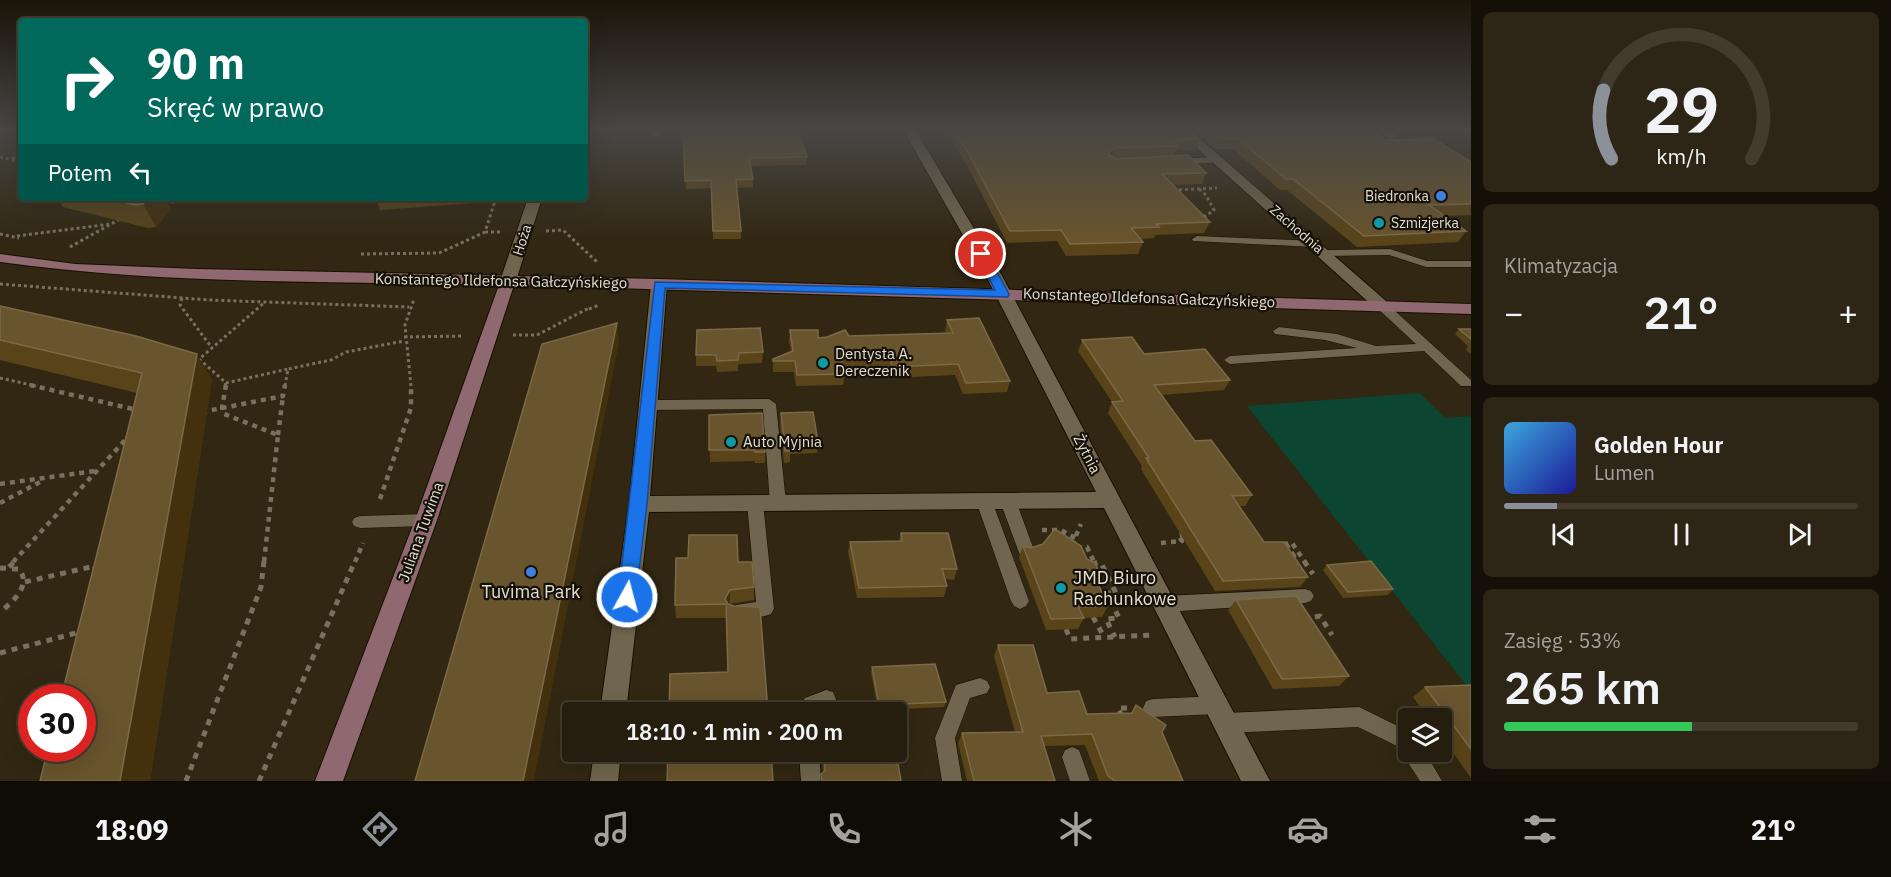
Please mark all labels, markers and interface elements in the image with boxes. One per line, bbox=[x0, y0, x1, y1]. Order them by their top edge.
text: 90 m bbox=[147, 36, 245, 91]
icon: right bbox=[48, 42, 126, 120]
text: 29 bbox=[1644, 69, 1718, 150]
text: Skręć w prawo bbox=[147, 89, 324, 124]
text: km/h bbox=[1656, 143, 1706, 171]
icon: left bbox=[124, 156, 157, 189]
text: Potem bbox=[48, 158, 112, 187]
place label: Biedronka bbox=[1365, 187, 1430, 205]
marker: Biedronka bbox=[1434, 189, 1448, 203]
street label: Zachodnia bbox=[1266, 201, 1328, 258]
place label: Szmizjerka bbox=[1391, 214, 1459, 232]
marker: Szmizjerka bbox=[1372, 216, 1386, 230]
street label: Hoża bbox=[509, 222, 536, 258]
pin bbox=[955, 228, 1006, 279]
icon: arrive bbox=[964, 237, 997, 270]
text: Klimatyzacja bbox=[1504, 252, 1618, 279]
street label: Konstantego Ildefonsa Gałczyńskiego bbox=[375, 269, 627, 292]
text: 21° bbox=[1643, 283, 1719, 341]
street label: Konstantego Ildefonsa Gałczyńskiego bbox=[1023, 284, 1275, 311]
text: − bbox=[1504, 291, 1524, 334]
text: + bbox=[1838, 291, 1858, 334]
place label: Dentysta A. Dereczenik bbox=[835, 344, 912, 380]
marker: Dentysta A. Dereczenik bbox=[816, 356, 830, 370]
text: Golden Hour bbox=[1594, 430, 1723, 459]
street label: Żytnia bbox=[1070, 431, 1105, 477]
place label: Auto Myjnia bbox=[743, 432, 822, 451]
marker: Auto Myjnia bbox=[724, 435, 738, 449]
text: Lumen bbox=[1594, 459, 1655, 486]
street label: Juliana Tuwima bbox=[394, 479, 447, 584]
icon: previous bbox=[1547, 518, 1580, 551]
icon: pause bbox=[1665, 518, 1698, 551]
icon: next bbox=[1783, 518, 1816, 551]
marker: Tuvima Park bbox=[524, 565, 538, 579]
position arrow bbox=[595, 565, 659, 629]
place label: JMD Biuro Rachunkowe bbox=[1073, 566, 1177, 610]
place label: Tuvima Park bbox=[482, 580, 581, 603]
marker: JMD Biuro Rachunkowe bbox=[1054, 581, 1068, 595]
text: Zasięg · 53% bbox=[1504, 627, 1621, 654]
text: 265 km bbox=[1504, 658, 1661, 716]
speed limit sign: 30 bbox=[18, 684, 96, 762]
map controls bbox=[1398, 708, 1452, 762]
button: layers bbox=[1398, 708, 1452, 762]
text: 18:10 · 1 min · 200 m bbox=[626, 717, 843, 746]
icon: directions bbox=[359, 808, 401, 850]
icon: music bbox=[591, 808, 633, 850]
icon: phone bbox=[823, 808, 865, 850]
icon: climate bbox=[1055, 808, 1097, 850]
icon: car bbox=[1287, 808, 1329, 850]
icon: filters bbox=[1519, 808, 1561, 850]
text: 18:09 bbox=[95, 812, 169, 847]
text: 21° bbox=[1751, 812, 1796, 847]

